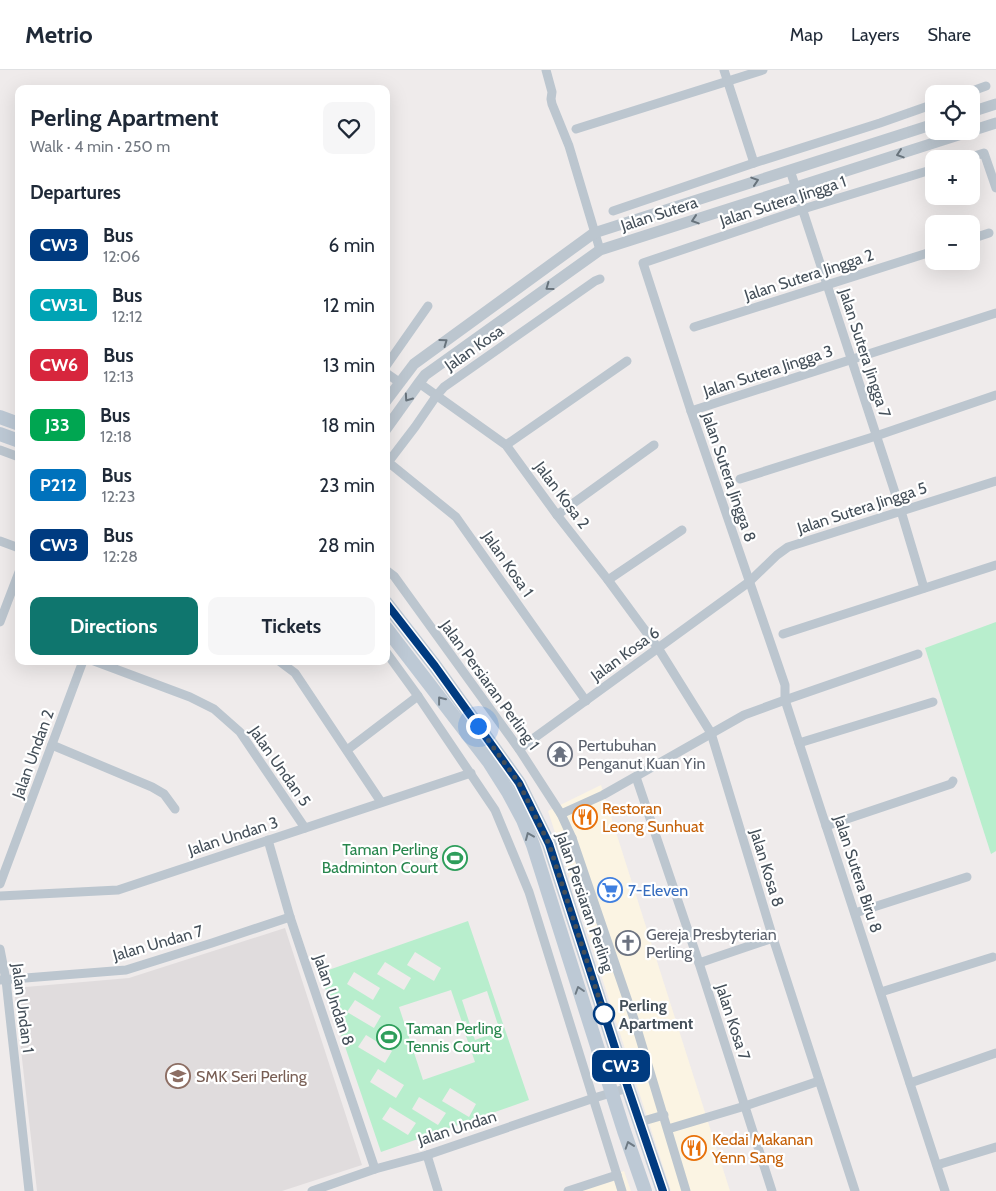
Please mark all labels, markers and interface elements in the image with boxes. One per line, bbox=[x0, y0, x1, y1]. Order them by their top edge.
text: Metrio bbox=[25, 20, 93, 49]
text: Map bbox=[790, 24, 823, 46]
text: Layers bbox=[851, 24, 900, 46]
text: Share bbox=[928, 24, 971, 46]
map controls bbox=[925, 85, 980, 270]
button: locate bbox=[925, 85, 980, 140]
button: heart bbox=[323, 102, 375, 154]
text: Perling Apartment bbox=[30, 103, 218, 132]
text: Walk · 4 min · 250 m bbox=[30, 137, 170, 156]
one-way arrow bbox=[896, 149, 904, 159]
button: + bbox=[925, 150, 980, 205]
street label: Jalan Sutera Jingga 1 bbox=[716, 172, 849, 231]
one-way arrow bbox=[751, 177, 759, 187]
text: Departures bbox=[30, 181, 121, 204]
street label: Jalan Sutera bbox=[617, 193, 700, 236]
one-way arrow bbox=[691, 214, 700, 224]
button: − bbox=[925, 215, 980, 270]
text: Bus bbox=[103, 224, 133, 247]
text: CW3 bbox=[40, 234, 78, 256]
text: 6 min bbox=[329, 234, 375, 257]
street label: Jalan Sutera Jingga 2 bbox=[741, 245, 876, 305]
text: 12:06 bbox=[103, 247, 140, 266]
one-way arrow bbox=[545, 281, 555, 290]
text: Bus bbox=[112, 284, 142, 307]
street label: Jalan Sutera Jingga 7 bbox=[835, 285, 895, 420]
text: CW3L bbox=[40, 294, 87, 316]
text: 12 min bbox=[323, 294, 375, 317]
text: 12:12 bbox=[112, 307, 143, 326]
street label: Jalan Kosa bbox=[440, 321, 507, 376]
one-way arrow bbox=[438, 339, 448, 348]
street label: Jalan Sutera Jingga 3 bbox=[700, 341, 835, 401]
text: Bus bbox=[103, 344, 133, 367]
text: CW6 bbox=[40, 354, 78, 376]
text: 13 min bbox=[323, 354, 375, 377]
text: 12:13 bbox=[103, 367, 134, 386]
one-way arrow bbox=[405, 392, 414, 402]
text: Bus bbox=[100, 404, 130, 427]
street label: Jalan Sutera Jingga 8 bbox=[698, 409, 760, 544]
text: J33 bbox=[45, 414, 70, 436]
text: 18 min bbox=[322, 414, 375, 437]
text: 12:18 bbox=[100, 427, 132, 446]
street label: Jalan Kosa 2 bbox=[530, 457, 593, 532]
text: Bus bbox=[101, 464, 132, 487]
text: P212 bbox=[40, 474, 76, 496]
text: 23 min bbox=[319, 474, 375, 497]
street label: Jalan Sutera Jingga 5 bbox=[794, 478, 929, 538]
text: 12:23 bbox=[101, 487, 135, 506]
text: Bus bbox=[103, 524, 133, 547]
street label: Jalan Kosa 1 bbox=[478, 527, 538, 601]
text: CW3 bbox=[40, 534, 78, 556]
text: 28 min bbox=[318, 534, 375, 557]
text: 12:28 bbox=[103, 547, 138, 566]
button: Directions bbox=[30, 597, 198, 655]
button: Tickets bbox=[208, 597, 375, 655]
street label: Jalan Persiaran Perling 1 bbox=[436, 616, 543, 754]
street label: Jalan Kosa 6 bbox=[586, 623, 663, 686]
one-way arrow bbox=[439, 697, 447, 706]
street label: Jalan Undan 2 bbox=[8, 707, 58, 802]
your location bbox=[466, 714, 491, 739]
street label: Jalan Undan 5 bbox=[245, 721, 315, 810]
place label: Pertubuhan Penganut Kuan Yin bbox=[578, 736, 705, 773]
temple icon: Pertubuhan Penganut Kuan Yin bbox=[547, 741, 573, 767]
place label: Restoran Leong Sunhuat bbox=[602, 799, 705, 836]
restaurant icon: Restoran Leong Sunhuat bbox=[572, 804, 598, 830]
street label: Jalan Undan 3 bbox=[185, 812, 280, 860]
street label: Jalan Sutera Biru 8 bbox=[830, 812, 886, 935]
street label: Jalan Kosa 8 bbox=[746, 826, 788, 909]
street label: Jalan Persiaran Perling bbox=[552, 828, 618, 976]
one-way arrow bbox=[525, 832, 536, 841]
place label: Taman Perling Badminton Court bbox=[322, 840, 439, 877]
sports icon: Taman Perling Badminton Court bbox=[442, 845, 468, 871]
supermarket icon: 7-Eleven bbox=[597, 877, 623, 903]
place label: 7-Eleven bbox=[628, 881, 688, 900]
street label: Jalan Undan 7 bbox=[110, 921, 205, 965]
place label: Gereja Presbyterian Perling bbox=[646, 925, 777, 962]
church icon: Gereja Presbyterian Perling bbox=[615, 930, 641, 956]
street label: Jalan Undan 8 bbox=[309, 951, 358, 1048]
street label: Jalan Undan 1 bbox=[8, 961, 38, 1054]
street label: Jalan Kosa 7 bbox=[711, 981, 754, 1062]
one-way arrow bbox=[575, 987, 585, 995]
place label: Perling Apartment bbox=[619, 996, 694, 1033]
marker: Perling Apartment bbox=[593, 1003, 615, 1025]
place label: Taman Perling Tennis Court bbox=[406, 1019, 503, 1056]
sports icon: Taman Perling Tennis Court bbox=[376, 1024, 402, 1050]
line badge: CW3 bbox=[592, 1050, 650, 1082]
text: CW3 bbox=[602, 1055, 640, 1077]
school or university icon: SMK Seri Perling bbox=[165, 1063, 191, 1089]
place label: SMK Seri Perling bbox=[196, 1067, 308, 1086]
street label: Jalan Undan bbox=[414, 1106, 499, 1150]
place label: Kedai Makanan Yenn Sang bbox=[711, 1130, 813, 1167]
restaurant icon: Kedai Makanan Yenn Sang bbox=[681, 1135, 707, 1161]
one-way arrow bbox=[625, 1141, 635, 1150]

